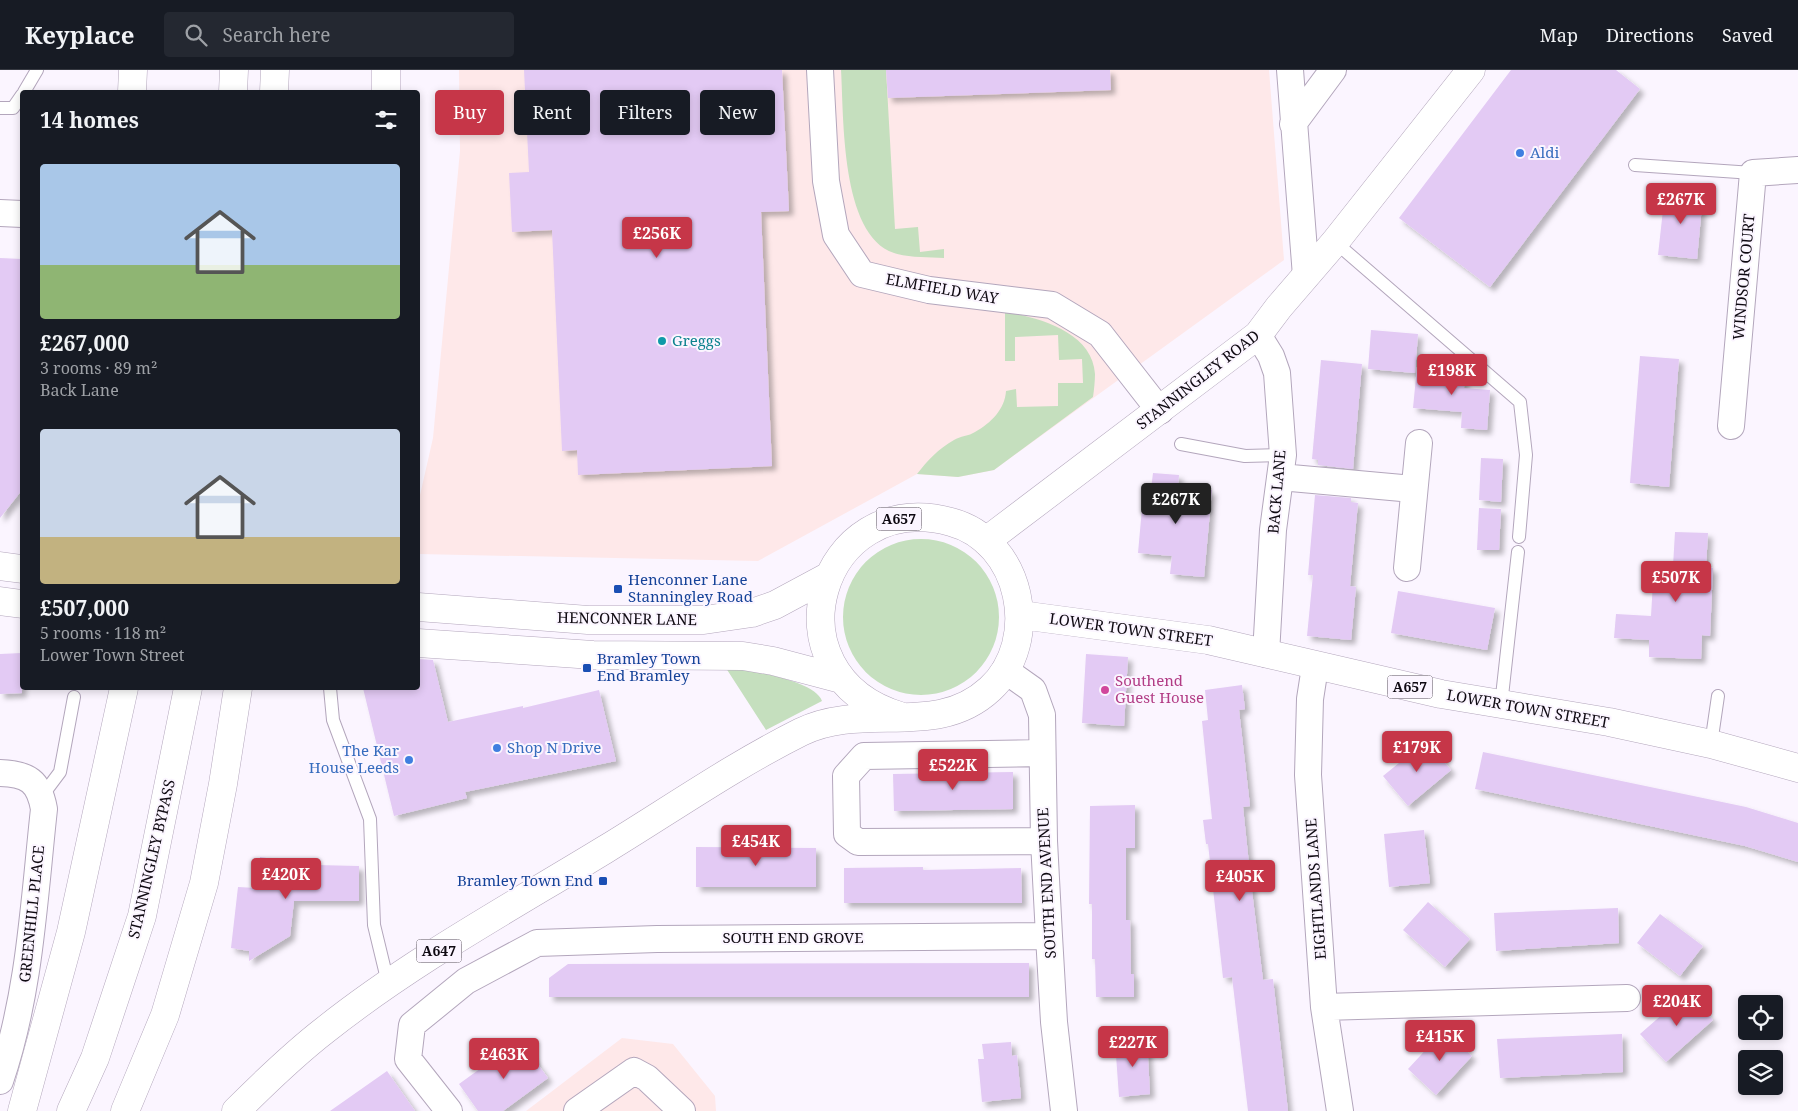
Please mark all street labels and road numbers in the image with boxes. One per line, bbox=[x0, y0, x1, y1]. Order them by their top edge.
street label: WINDSOR COURT bbox=[1728, 213, 1758, 341]
street label: ELMFIELD WAY bbox=[884, 268, 1001, 308]
street label: STANNINGLEY ROAD bbox=[1132, 325, 1263, 434]
street label: BACK LANE bbox=[1262, 449, 1290, 535]
road number: A657 bbox=[876, 508, 922, 530]
street label: HENCONNER LANE bbox=[557, 607, 697, 629]
street label: LOWER TOWN STREET bbox=[1048, 608, 1214, 650]
road number: A657 bbox=[1388, 676, 1432, 698]
street label: LOWER TOWN STREET bbox=[1445, 684, 1611, 732]
street label: STANNINGLEY BYPASS bbox=[123, 777, 179, 940]
street label: SOUTH END AVENUE bbox=[1032, 807, 1060, 959]
street label: EIGHTLANDS LANE bbox=[1300, 818, 1330, 960]
street label: GREENHILL PLACE bbox=[14, 844, 48, 984]
street label: SOUTH END GROVE bbox=[722, 927, 864, 947]
road number: A647 bbox=[416, 939, 462, 962]

